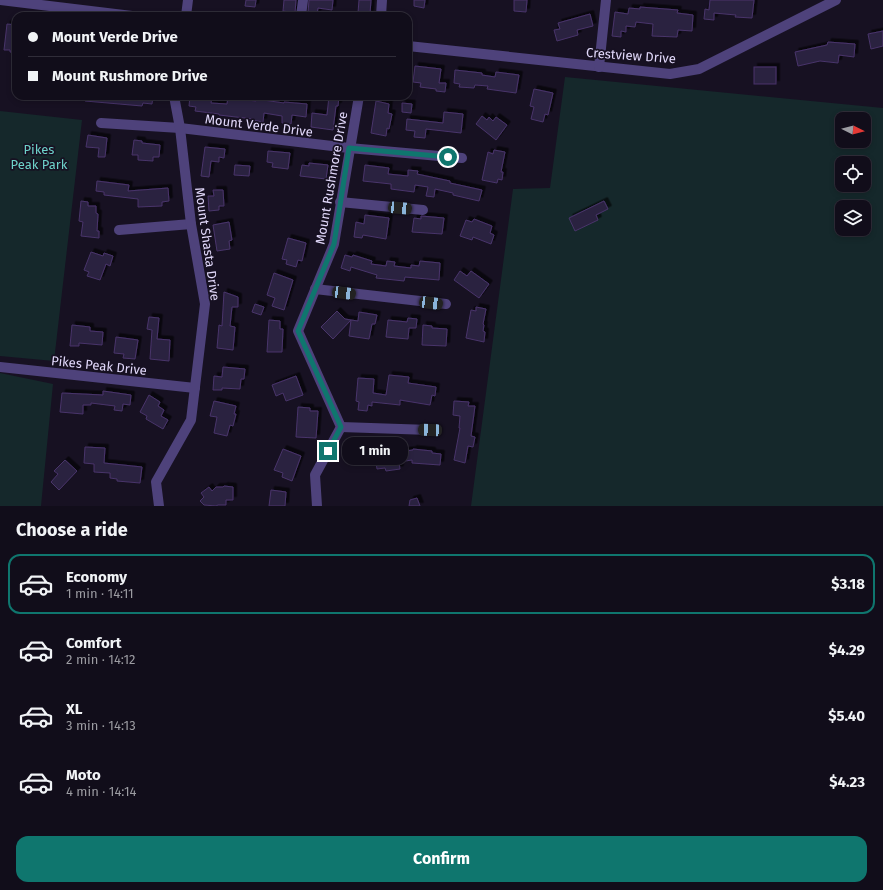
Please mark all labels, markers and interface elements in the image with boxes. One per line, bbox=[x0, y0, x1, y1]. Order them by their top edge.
text: Mount Verde Drive bbox=[52, 28, 178, 46]
street label: Crestview Drive bbox=[586, 45, 676, 66]
text: Mount Rushmore Drive bbox=[52, 67, 208, 85]
street label: Mount Verde Drive bbox=[204, 111, 314, 140]
street label: Mount Rushmore Drive bbox=[312, 111, 351, 246]
north arrow bbox=[835, 112, 871, 148]
map controls bbox=[835, 112, 871, 236]
park label: Pikes Peak Park bbox=[11, 142, 68, 172]
route start bbox=[439, 148, 457, 166]
button: locate bbox=[835, 156, 871, 192]
street label: Mount Shasta Drive bbox=[192, 186, 223, 302]
button: layers bbox=[835, 200, 871, 236]
car bbox=[388, 201, 412, 215]
car bbox=[331, 286, 357, 300]
car bbox=[418, 296, 444, 310]
street label: Pikes Peak Drive bbox=[50, 353, 148, 378]
car bbox=[418, 424, 442, 436]
callout: 1 min bbox=[342, 437, 408, 465]
route end bbox=[319, 442, 337, 460]
text: 1 min bbox=[359, 443, 391, 458]
text: Choose a ride bbox=[16, 519, 128, 541]
icon: car bbox=[18, 566, 54, 602]
text: Economy bbox=[66, 568, 127, 586]
text: $3.18 bbox=[831, 575, 865, 593]
text: 1 min · 14:11 bbox=[66, 586, 134, 601]
icon: car bbox=[18, 632, 54, 668]
text: Comfort bbox=[66, 634, 122, 652]
text: $4.29 bbox=[829, 641, 865, 659]
text: 2 min · 14:12 bbox=[66, 652, 136, 667]
icon: car bbox=[18, 698, 54, 734]
text: XL bbox=[66, 700, 82, 718]
text: $5.40 bbox=[828, 707, 865, 725]
text: 3 min · 14:13 bbox=[66, 718, 136, 733]
icon: car bbox=[18, 764, 54, 800]
text: Moto bbox=[66, 766, 101, 784]
text: $4.23 bbox=[829, 773, 865, 791]
text: 4 min · 14:14 bbox=[66, 784, 137, 799]
button: Confirm bbox=[16, 836, 867, 882]

